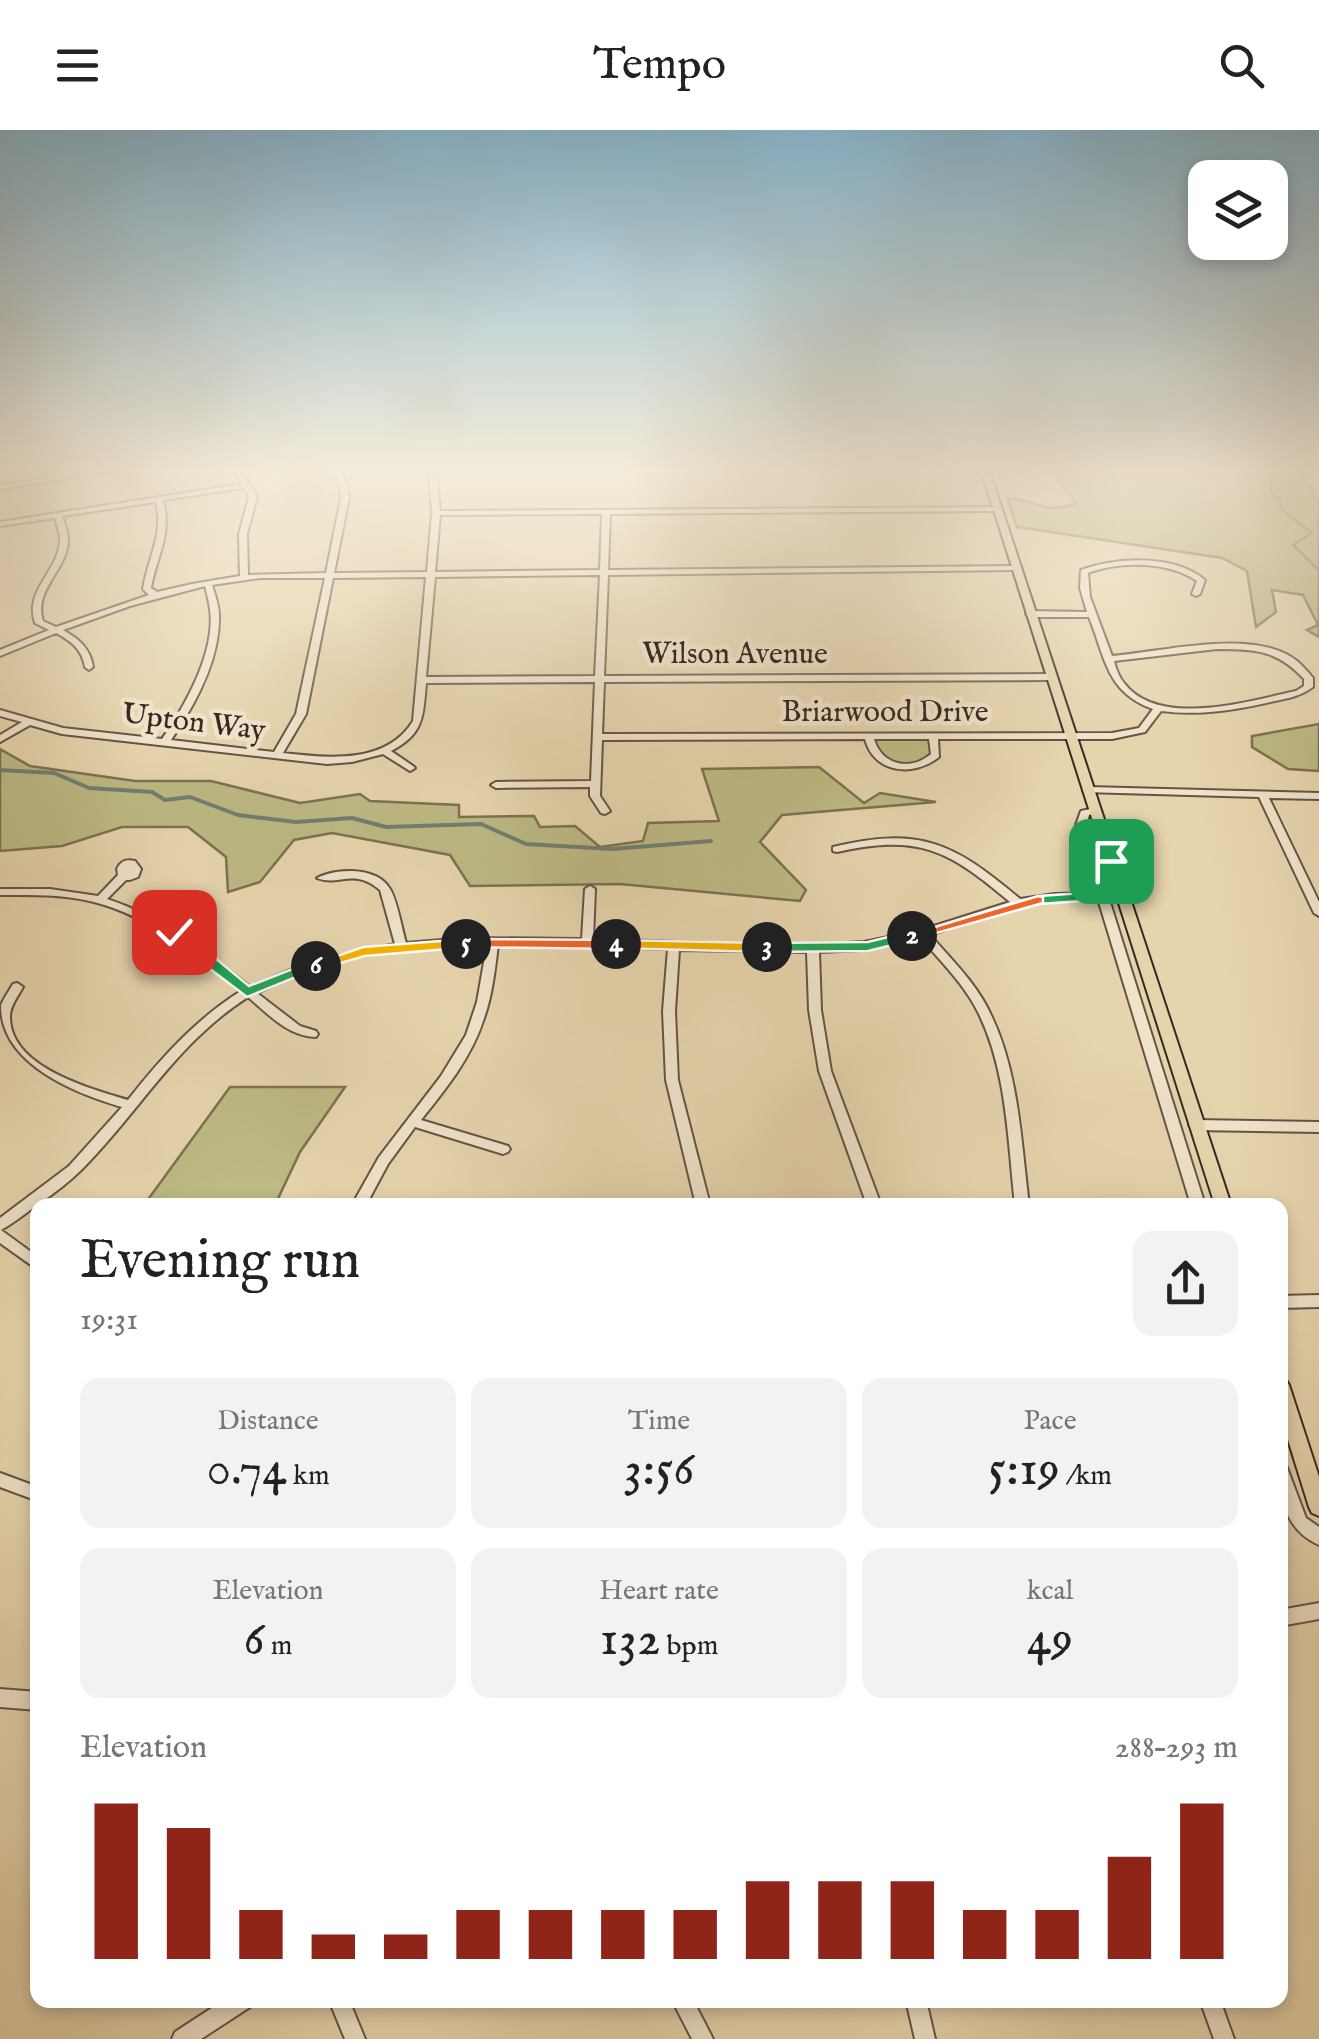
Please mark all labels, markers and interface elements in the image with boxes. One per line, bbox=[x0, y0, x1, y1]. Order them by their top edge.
text: Tempo bbox=[593, 37, 726, 94]
icon: menu bbox=[50, 38, 105, 93]
icon: search bbox=[1214, 38, 1269, 93]
map controls bbox=[1188, 160, 1288, 260]
button: layers bbox=[1188, 160, 1288, 260]
street label: Wilson Avenue bbox=[642, 636, 828, 674]
street label: Briarwood Drive bbox=[781, 694, 989, 732]
street label: Upton Way bbox=[120, 695, 268, 751]
pin bbox=[1069, 819, 1154, 904]
icon: arrive bbox=[1084, 834, 1139, 889]
pin bbox=[132, 890, 217, 975]
icon: check bbox=[147, 905, 202, 960]
pin: 2 bbox=[887, 911, 937, 961]
text: 2 bbox=[905, 918, 919, 953]
pin: 5 bbox=[441, 919, 491, 969]
pin: 4 bbox=[591, 919, 641, 969]
pin: 3 bbox=[742, 922, 792, 972]
text: 5 bbox=[461, 926, 471, 961]
text: 4 bbox=[609, 926, 623, 961]
text: 3 bbox=[762, 929, 772, 964]
pin: 6 bbox=[291, 941, 341, 991]
text: 6 bbox=[310, 948, 322, 983]
text: Evening run bbox=[80, 1227, 360, 1297]
button: share bbox=[1133, 1231, 1238, 1336]
text: 19:31 bbox=[80, 1300, 138, 1341]
text: Distance bbox=[217, 1404, 319, 1439]
text: Time bbox=[628, 1404, 690, 1439]
text: Pace bbox=[1024, 1404, 1076, 1439]
text: 0.74 bbox=[206, 1439, 287, 1502]
text: 3:56 bbox=[624, 1439, 694, 1502]
text: 5:19 bbox=[988, 1439, 1060, 1502]
text: km bbox=[287, 1459, 330, 1494]
text: /km bbox=[1060, 1459, 1112, 1494]
text: Elevation bbox=[212, 1574, 324, 1609]
text: Heart rate bbox=[599, 1574, 719, 1609]
text: kcal bbox=[1027, 1574, 1073, 1609]
text: 6 bbox=[244, 1609, 265, 1672]
text: 132 bbox=[600, 1609, 660, 1672]
text: 49 bbox=[1027, 1609, 1073, 1672]
text: m bbox=[265, 1629, 292, 1664]
text: bpm bbox=[660, 1629, 718, 1664]
text: Elevation bbox=[80, 1728, 207, 1769]
text: 288–293 m bbox=[1115, 1728, 1238, 1769]

